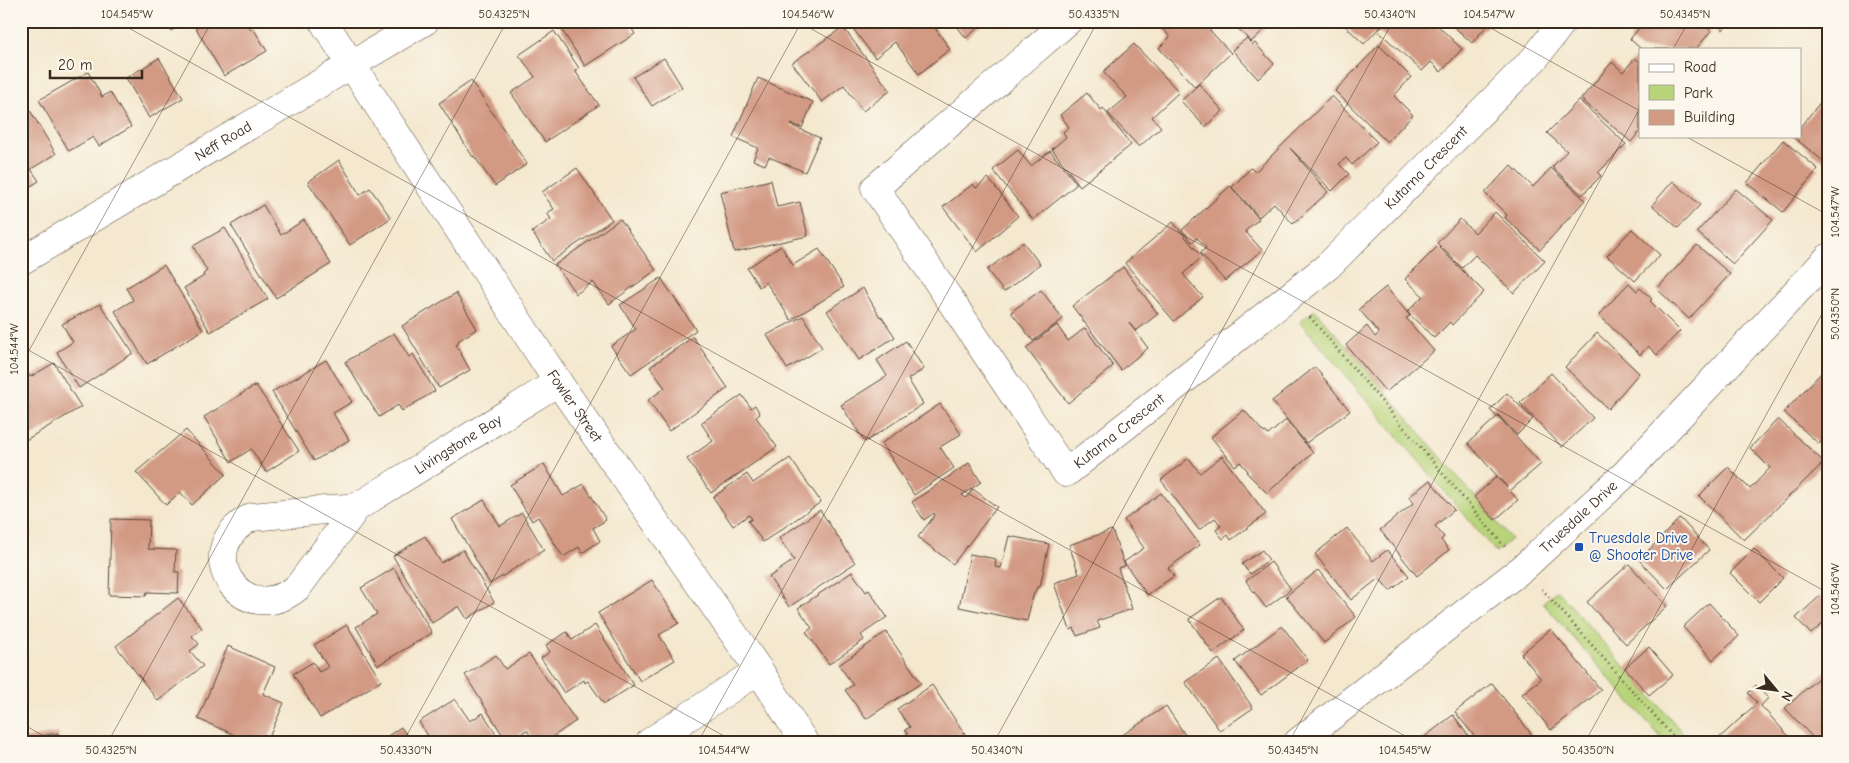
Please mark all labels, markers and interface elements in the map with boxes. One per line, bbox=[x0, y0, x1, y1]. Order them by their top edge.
text: 104.545°W bbox=[101, 7, 154, 21]
text: 50.4325°N bbox=[478, 7, 530, 21]
text: 104.546°W bbox=[782, 7, 835, 21]
text: 50.4335°N bbox=[1069, 7, 1119, 21]
text: 50.4340°N bbox=[1364, 7, 1416, 21]
text: 104.547°W bbox=[1463, 7, 1515, 21]
text: 50.4345°N bbox=[1660, 7, 1710, 21]
scale bar bbox=[50, 48, 142, 80]
legend bbox=[1639, 48, 1802, 138]
text: 20 m bbox=[58, 56, 92, 74]
text: Road bbox=[1684, 58, 1716, 76]
text: Park bbox=[1684, 84, 1713, 102]
text: Building bbox=[1684, 108, 1735, 126]
street label: Neff Road bbox=[191, 117, 255, 165]
street label: Kutarna Crescent bbox=[1380, 122, 1472, 213]
text: 104.547°W bbox=[1828, 186, 1842, 238]
text: 50.4350°N bbox=[1828, 288, 1842, 340]
text: 104.544°W bbox=[7, 323, 21, 375]
street label: Fowler Street bbox=[544, 366, 607, 446]
street label: Kutarna Crescent bbox=[1070, 389, 1169, 472]
street label: Livingstone Bay bbox=[411, 410, 505, 478]
street label: Truesdale Drive bbox=[1536, 476, 1621, 557]
place label: Truesdale Drive @ Shooter Drive bbox=[1589, 529, 1694, 564]
marker: Truesdale Drive @ Shooter Drive bbox=[1573, 541, 1585, 553]
text: 104.546°W bbox=[1828, 562, 1842, 615]
north arrow bbox=[1752, 666, 1802, 716]
text: N bbox=[1777, 688, 1797, 704]
text: 50.4325°N bbox=[85, 743, 137, 757]
text: 50.4330°N bbox=[380, 743, 432, 757]
text: 104.544°W bbox=[698, 743, 750, 757]
text: 50.4340°N bbox=[971, 743, 1023, 757]
text: 50.4345°N bbox=[1268, 743, 1318, 757]
text: 104.545°W bbox=[1379, 743, 1432, 757]
text: 50.4350°N bbox=[1562, 743, 1614, 757]

